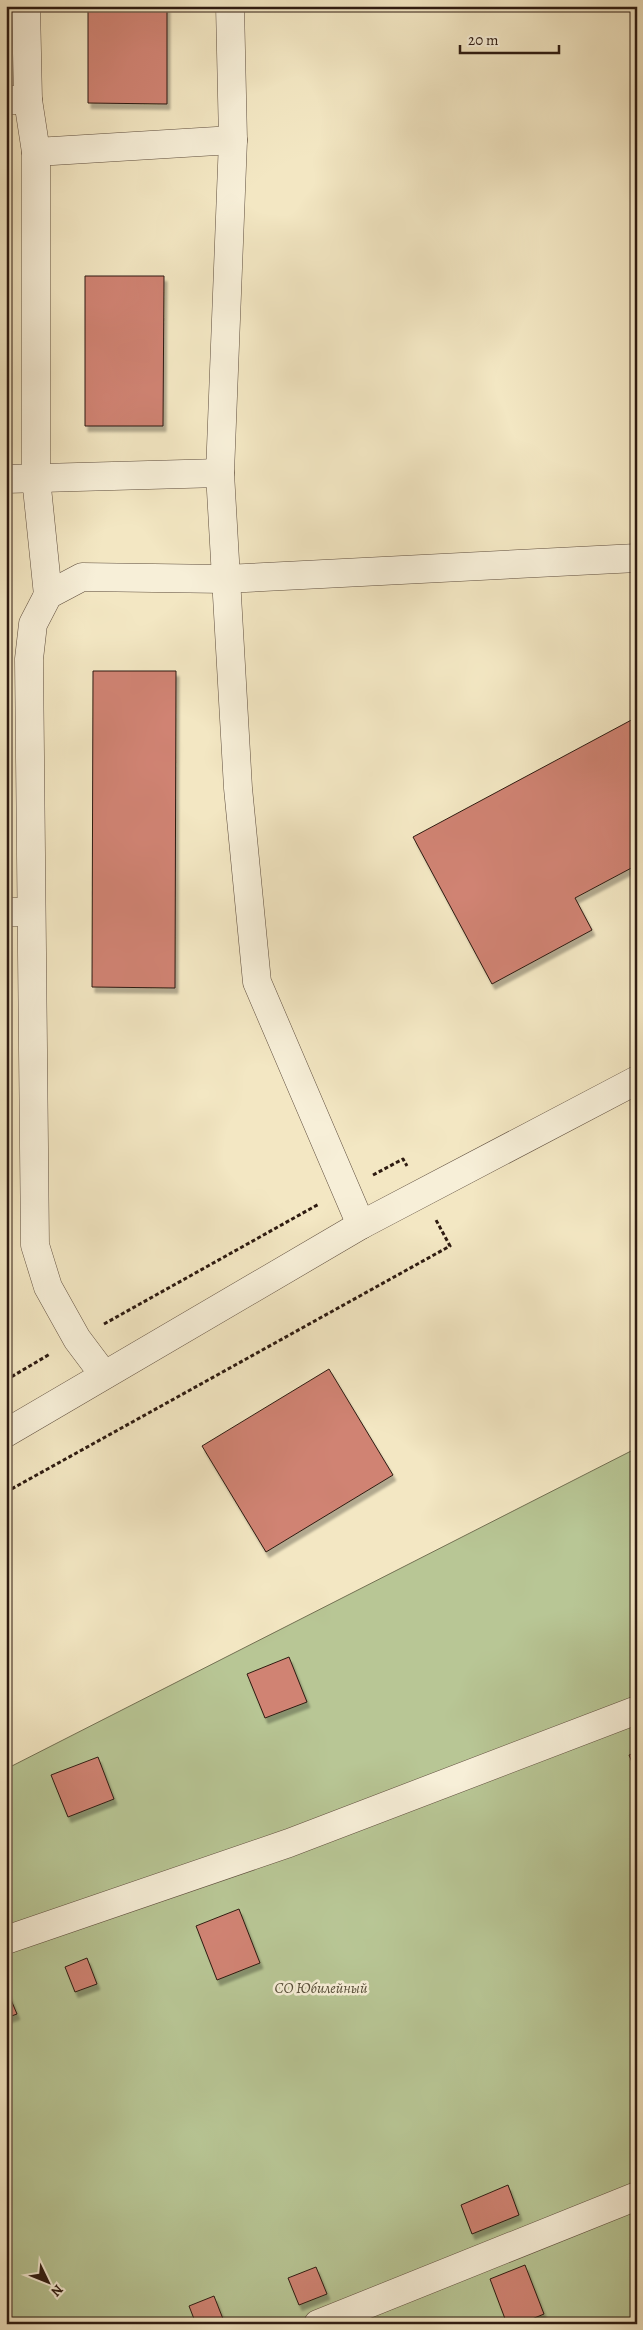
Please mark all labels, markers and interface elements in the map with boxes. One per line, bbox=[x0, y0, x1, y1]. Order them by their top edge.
scale bar bbox=[460, 22, 559, 54]
text: 20 m bbox=[468, 30, 499, 50]
park label: СО Юбилейный bbox=[275, 1978, 368, 1998]
north arrow bbox=[22, 2258, 72, 2308]
text: N bbox=[47, 2280, 68, 2301]

